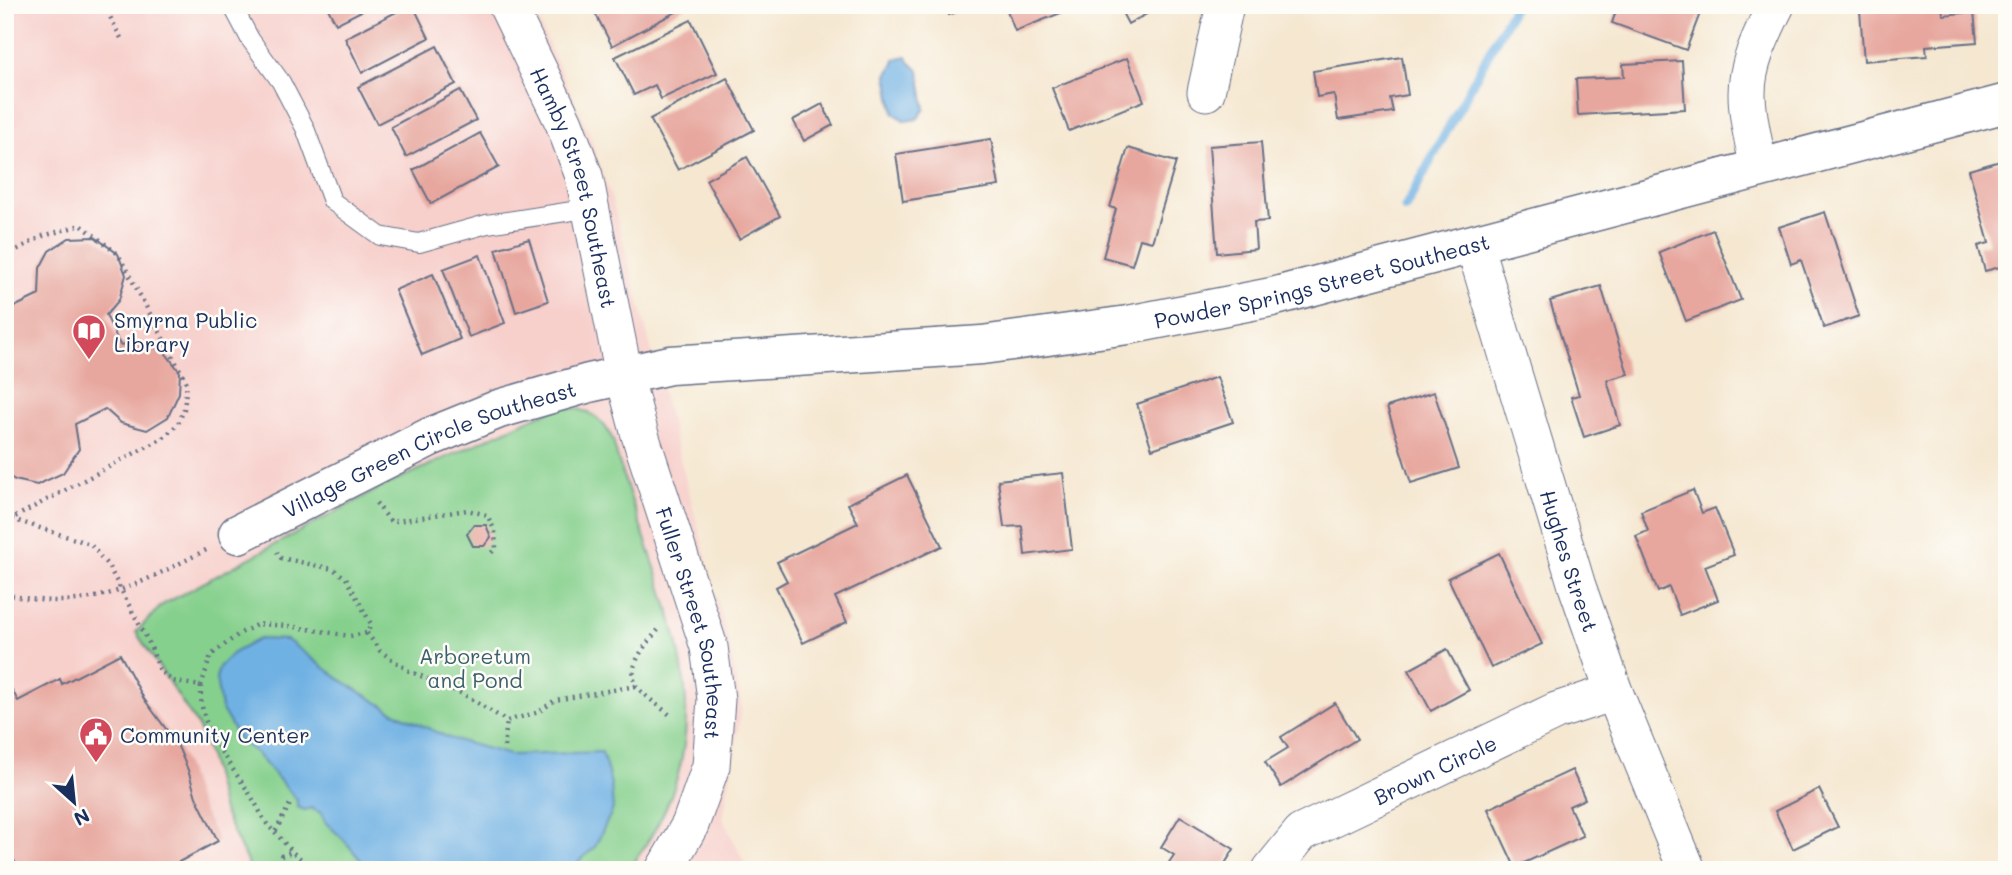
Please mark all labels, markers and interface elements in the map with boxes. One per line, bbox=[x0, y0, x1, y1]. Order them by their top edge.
street label: Hamby Street Southeast bbox=[525, 62, 624, 310]
street label: Powder Springs Street Southeast bbox=[1152, 227, 1492, 333]
place label: Smyrna Public Library bbox=[114, 306, 257, 357]
library icon: Smyrna Public Library bbox=[70, 312, 108, 361]
street label: Village Green Circle Southeast bbox=[278, 374, 579, 523]
street label: Hughes Street bbox=[1535, 486, 1605, 635]
street label: Fuller Street Southeast bbox=[651, 503, 730, 741]
park label: Arboretum and Pond bbox=[419, 642, 531, 693]
public building icon: Community Center bbox=[77, 715, 115, 764]
place label: Community Center bbox=[120, 721, 310, 748]
street label: Brown Circle bbox=[1369, 728, 1501, 810]
north arrow bbox=[38, 766, 108, 836]
text: N bbox=[70, 803, 94, 832]

